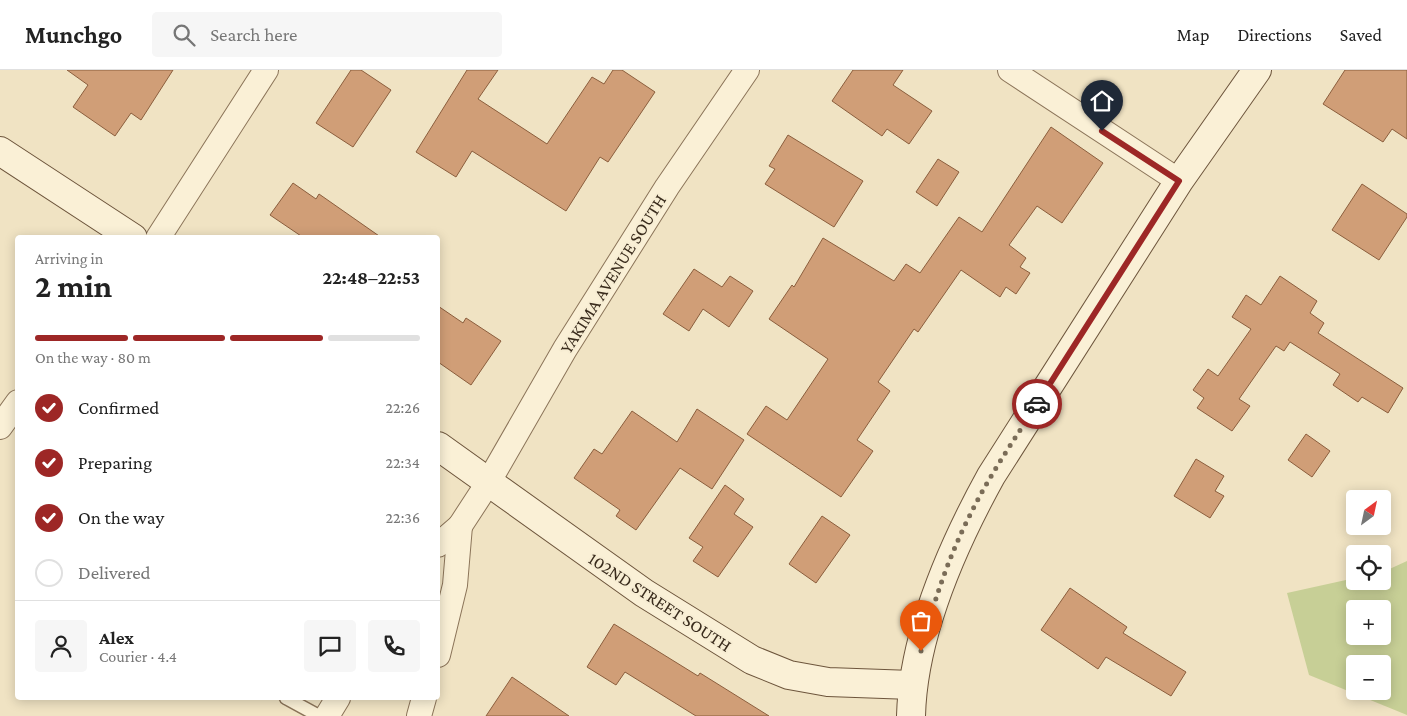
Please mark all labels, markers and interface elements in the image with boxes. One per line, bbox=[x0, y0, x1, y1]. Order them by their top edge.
search box bbox=[152, 12, 502, 57]
text: Munchgo bbox=[25, 21, 122, 48]
icon: search bbox=[170, 21, 198, 49]
text: Search here bbox=[210, 24, 297, 45]
text: Map bbox=[1177, 25, 1209, 45]
text: Directions bbox=[1237, 25, 1312, 45]
text: Saved bbox=[1340, 25, 1382, 45]
pin bbox=[1081, 80, 1123, 131]
icon: home bbox=[1088, 87, 1116, 115]
street label: YAKIMA AVENUE SOUTH bbox=[556, 191, 670, 357]
text: Arriving in bbox=[35, 250, 103, 267]
text: 22:48–22:53 bbox=[322, 267, 420, 288]
text: 2 min bbox=[35, 268, 112, 304]
text: On the way · 80 m bbox=[35, 349, 151, 366]
courier bbox=[1012, 379, 1062, 429]
icon: car bbox=[1023, 390, 1051, 418]
icon: check bbox=[35, 394, 63, 422]
text: Confirmed bbox=[78, 397, 159, 418]
text: 22:26 bbox=[385, 399, 420, 416]
icon: check bbox=[35, 449, 63, 477]
text: Preparing bbox=[78, 452, 152, 473]
text: 22:34 bbox=[385, 454, 420, 471]
north arrow bbox=[1346, 490, 1391, 535]
map controls bbox=[1346, 490, 1391, 700]
icon: check bbox=[35, 504, 63, 532]
text: On the way bbox=[78, 507, 164, 528]
text: 22:36 bbox=[385, 509, 420, 526]
button: locate bbox=[1346, 545, 1391, 590]
street label: 102ND STREET SOUTH bbox=[585, 548, 735, 656]
text: Delivered bbox=[78, 562, 151, 583]
pin bbox=[900, 600, 942, 651]
button: + bbox=[1346, 600, 1391, 645]
icon: bag bbox=[907, 607, 935, 635]
button: person bbox=[35, 620, 87, 672]
button: chat bbox=[304, 620, 356, 672]
button: phone bbox=[368, 620, 420, 672]
text: Alex bbox=[99, 627, 134, 648]
text: Courier · 4.4 bbox=[99, 648, 177, 665]
button: − bbox=[1346, 655, 1391, 700]

